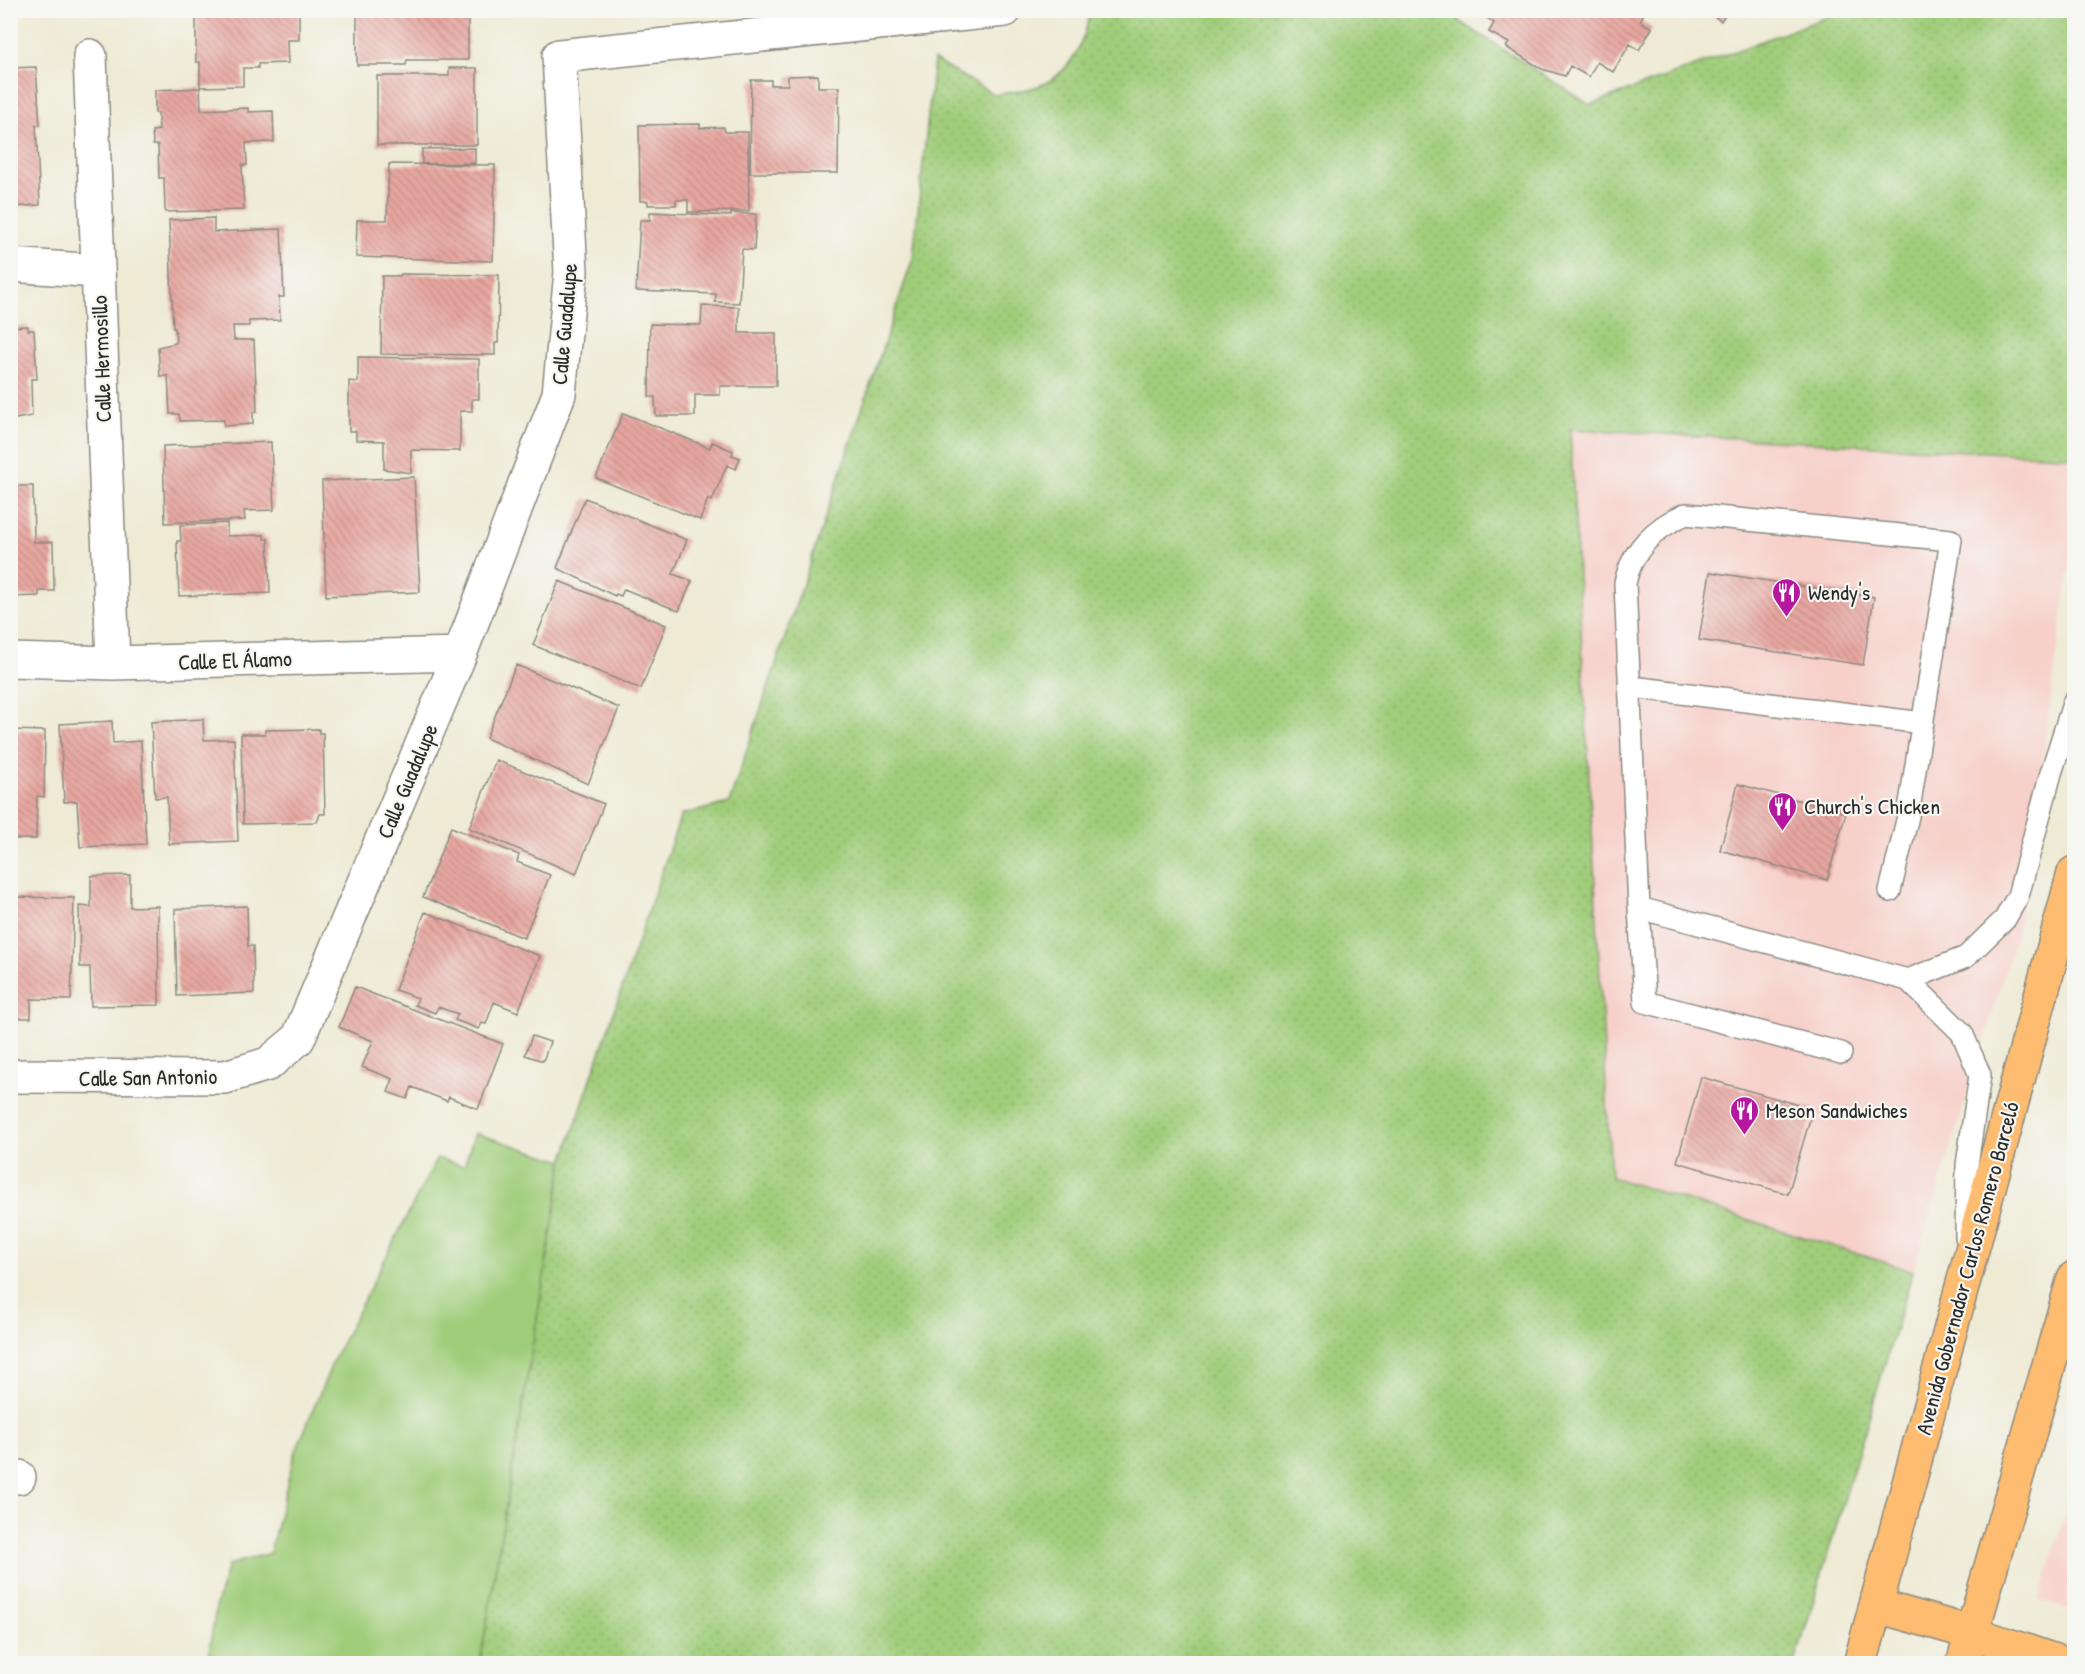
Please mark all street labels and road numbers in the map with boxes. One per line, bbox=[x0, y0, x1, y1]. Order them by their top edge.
street label: Calle Guadalupe bbox=[544, 262, 584, 386]
street label: Calle Hermosillo bbox=[84, 295, 118, 423]
street label: Calle El Álamo bbox=[178, 643, 292, 677]
street label: Calle Guadalupe bbox=[369, 719, 445, 843]
street label: Calle San Antonio bbox=[78, 1061, 218, 1093]
street label: Avenida Gobernador Carlos Romero Barceló bbox=[1908, 1098, 2026, 1438]

